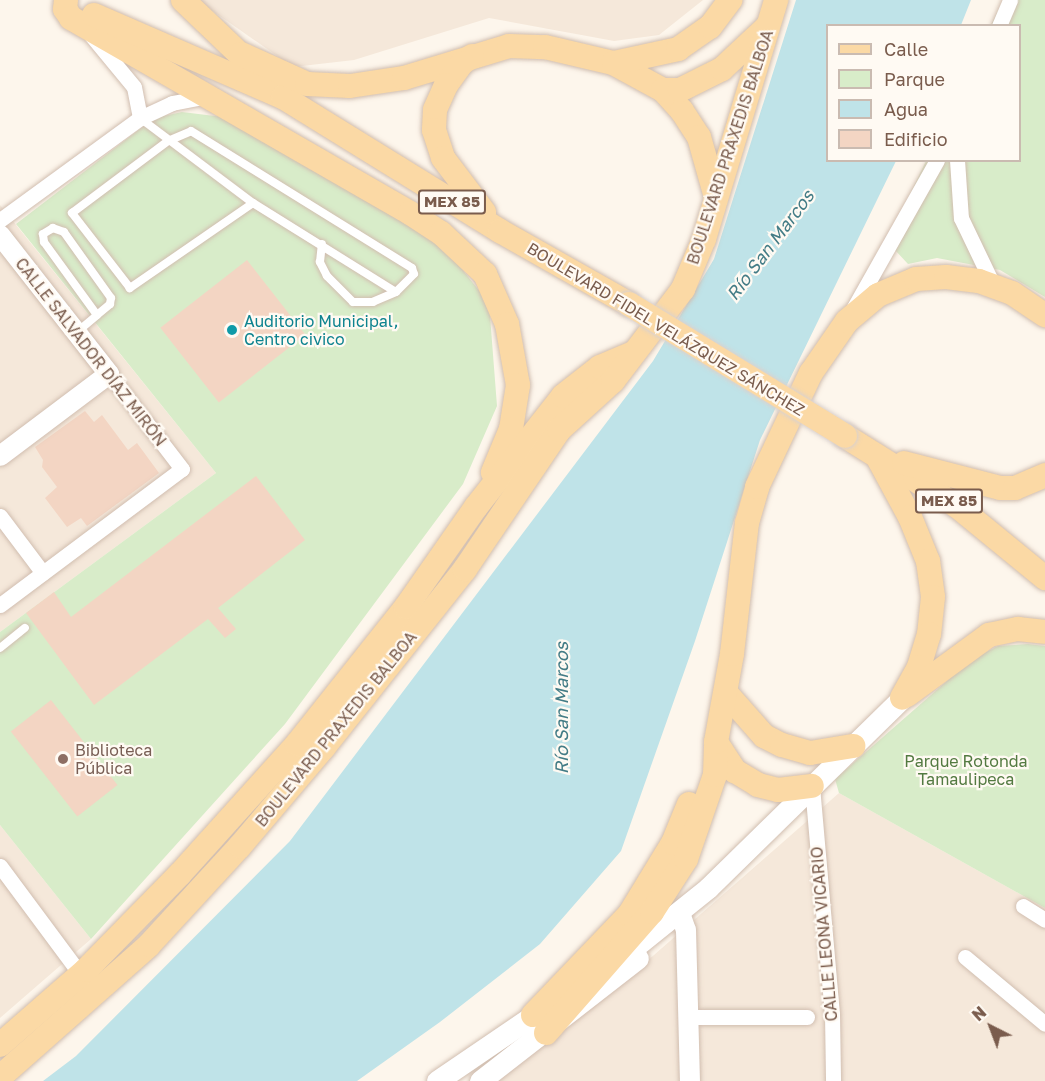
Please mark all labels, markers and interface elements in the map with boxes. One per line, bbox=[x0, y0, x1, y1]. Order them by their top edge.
legend bbox=[826, 24, 1021, 162]
street label: BOULEVARD PRAXEDIS BALBOA bbox=[683, 27, 777, 267]
text: Calle bbox=[884, 38, 928, 60]
text: Parque bbox=[884, 68, 945, 90]
text: Agua bbox=[884, 98, 928, 120]
text: Edificio bbox=[884, 128, 948, 150]
water label: Río San Marcos bbox=[722, 186, 818, 304]
road number: MEX 85 bbox=[418, 190, 486, 214]
street label: BOULEVARD FIDEL VELÁZQUEZ SÁNCHEZ bbox=[524, 238, 808, 420]
street label: CALLE SALVADOR DÍAZ MIRÓN bbox=[11, 254, 171, 450]
place label: Auditorio Municipal, Centro civico bbox=[244, 311, 399, 349]
marker: Auditorio Municipal, Centro civico bbox=[225, 323, 239, 337]
road number: MEX 85 bbox=[914, 489, 984, 513]
street label: BOULEVARD PRAXEDIS BALBOA bbox=[251, 628, 421, 830]
water label: Río San Marcos bbox=[550, 642, 572, 774]
place label: Biblioteca Pública bbox=[75, 740, 152, 778]
park label: Parque Rotonda Tamaulipeca bbox=[904, 751, 1028, 789]
marker: Biblioteca Pública bbox=[56, 752, 70, 766]
street label: CALLE LEONA VICARIO bbox=[807, 846, 841, 1022]
north arrow bbox=[961, 997, 1021, 1057]
text: N bbox=[968, 1002, 990, 1025]

